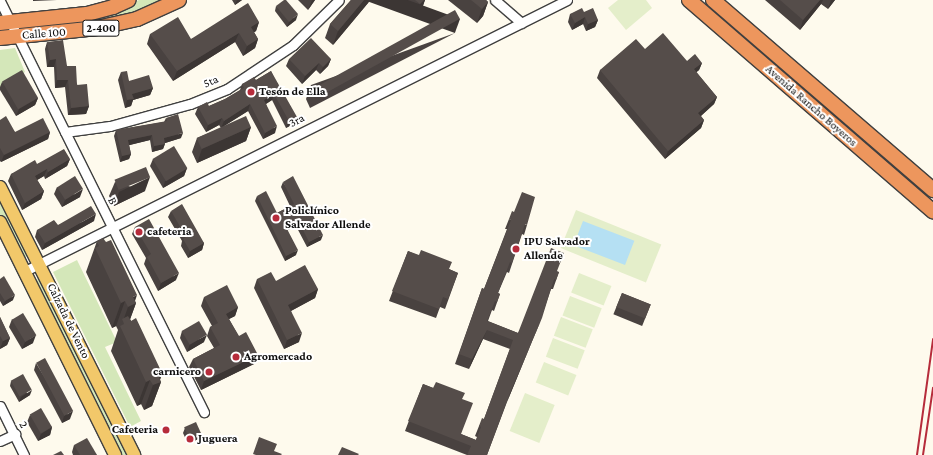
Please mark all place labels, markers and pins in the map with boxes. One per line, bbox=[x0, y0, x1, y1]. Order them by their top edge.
place label: Tesón de Ella bbox=[259, 85, 326, 99]
marker: Tesón de Ella bbox=[246, 87, 256, 97]
place label: Policlínico Salvador Allende bbox=[285, 204, 371, 232]
marker: Policlínico Salvador Allende bbox=[270, 212, 282, 224]
place label: cafeteria bbox=[147, 225, 191, 239]
marker: cafeteria bbox=[134, 227, 144, 237]
place label: IPU Salvador Allende bbox=[524, 235, 590, 263]
marker: IPU Salvador Allende bbox=[511, 244, 521, 254]
place label: Agromercado bbox=[244, 350, 312, 364]
marker: Agromercado bbox=[231, 352, 241, 362]
place label: carnicero bbox=[153, 365, 201, 379]
marker: carnicero bbox=[204, 367, 214, 377]
place label: Cafeteria bbox=[112, 423, 158, 437]
marker: Cafeteria bbox=[161, 425, 171, 435]
place label: Juguera bbox=[198, 432, 238, 446]
marker: Juguera bbox=[185, 434, 195, 444]

